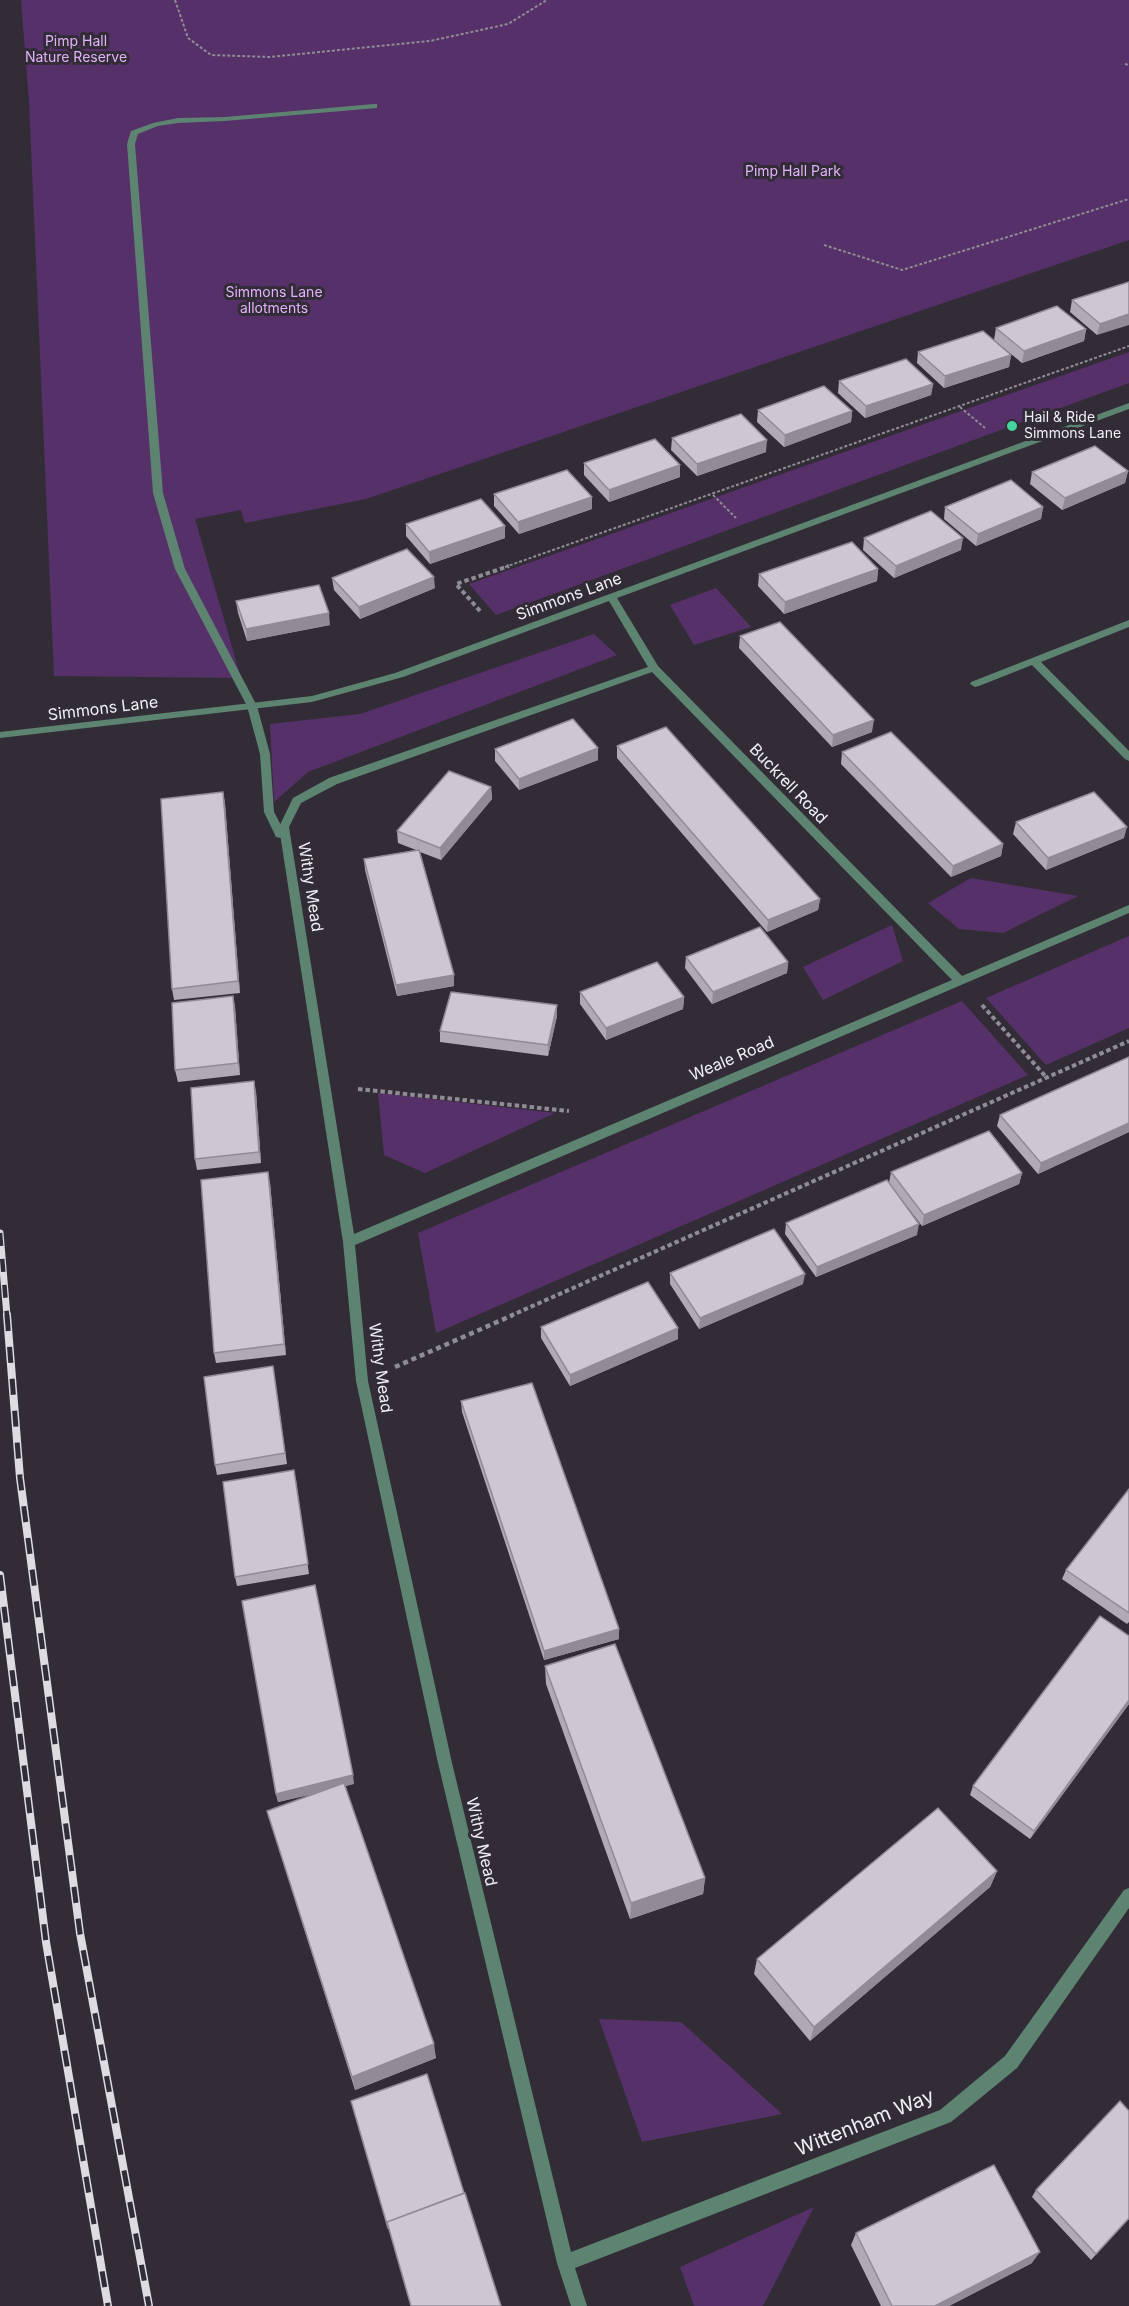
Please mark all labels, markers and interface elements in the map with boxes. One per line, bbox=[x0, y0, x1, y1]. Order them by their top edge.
park label: Pimp Hall Nature Reserve bbox=[25, 34, 127, 66]
park label: Pimp Hall Park bbox=[745, 164, 841, 180]
park label: Simmons Lane allotments bbox=[225, 285, 323, 318]
place label: Hail & Ride Simmons Lane bbox=[1024, 410, 1121, 442]
marker: Hail & Ride Simmons Lane bbox=[1005, 419, 1019, 433]
street label: Simmons Lane bbox=[514, 569, 624, 625]
street label: Simmons Lane bbox=[47, 693, 159, 725]
street label: Buckrell Road bbox=[745, 740, 831, 828]
street label: Withy Mead bbox=[293, 841, 327, 933]
street label: Weale Road bbox=[687, 1033, 777, 1085]
street label: Withy Mead bbox=[364, 1322, 396, 1414]
street label: Withy Mead bbox=[461, 1796, 501, 1888]
street label: Wittenham Way bbox=[792, 2084, 938, 2162]

